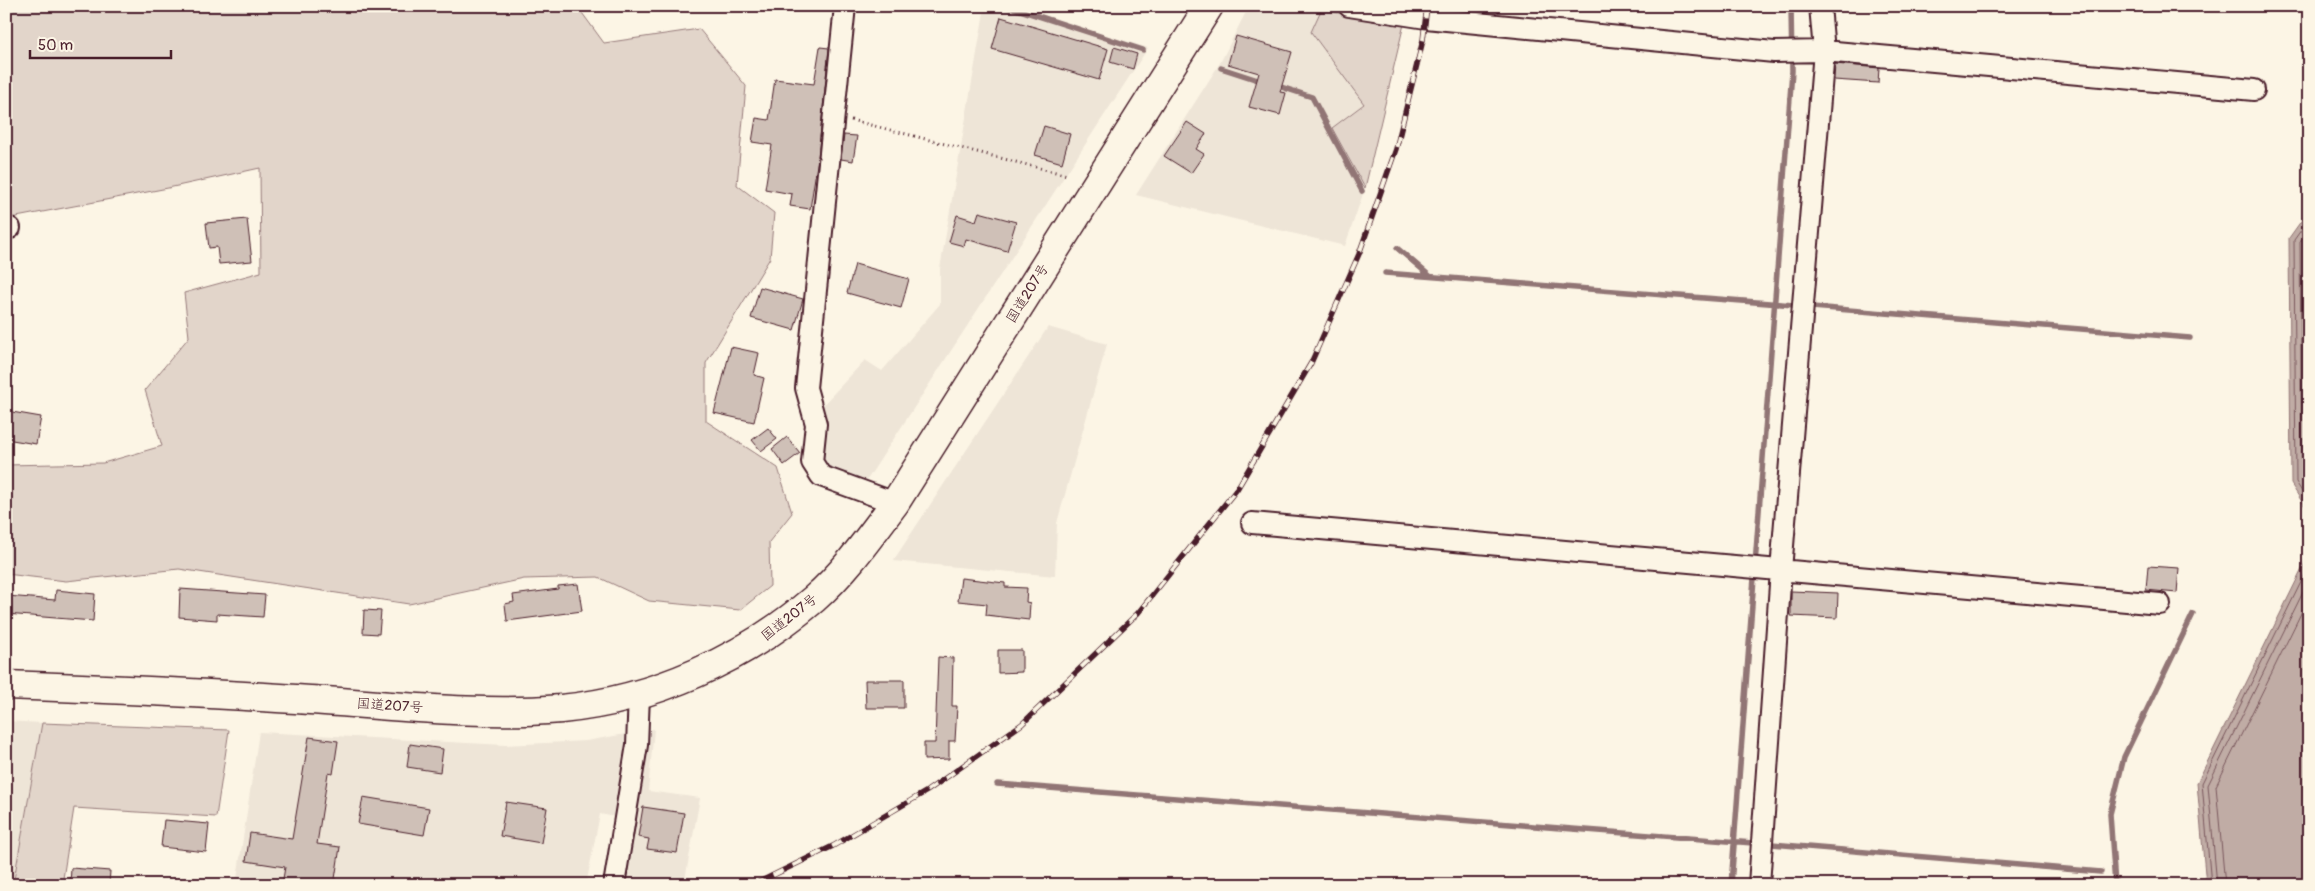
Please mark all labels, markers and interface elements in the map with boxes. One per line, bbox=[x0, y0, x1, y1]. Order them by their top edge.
scale bar bbox=[30, 28, 171, 60]
text: 50 m bbox=[38, 36, 73, 55]
street label: 国道207号 bbox=[1003, 260, 1052, 326]
street label: 国道207号 bbox=[758, 590, 821, 645]
street label: 国道207号 bbox=[356, 695, 424, 716]

